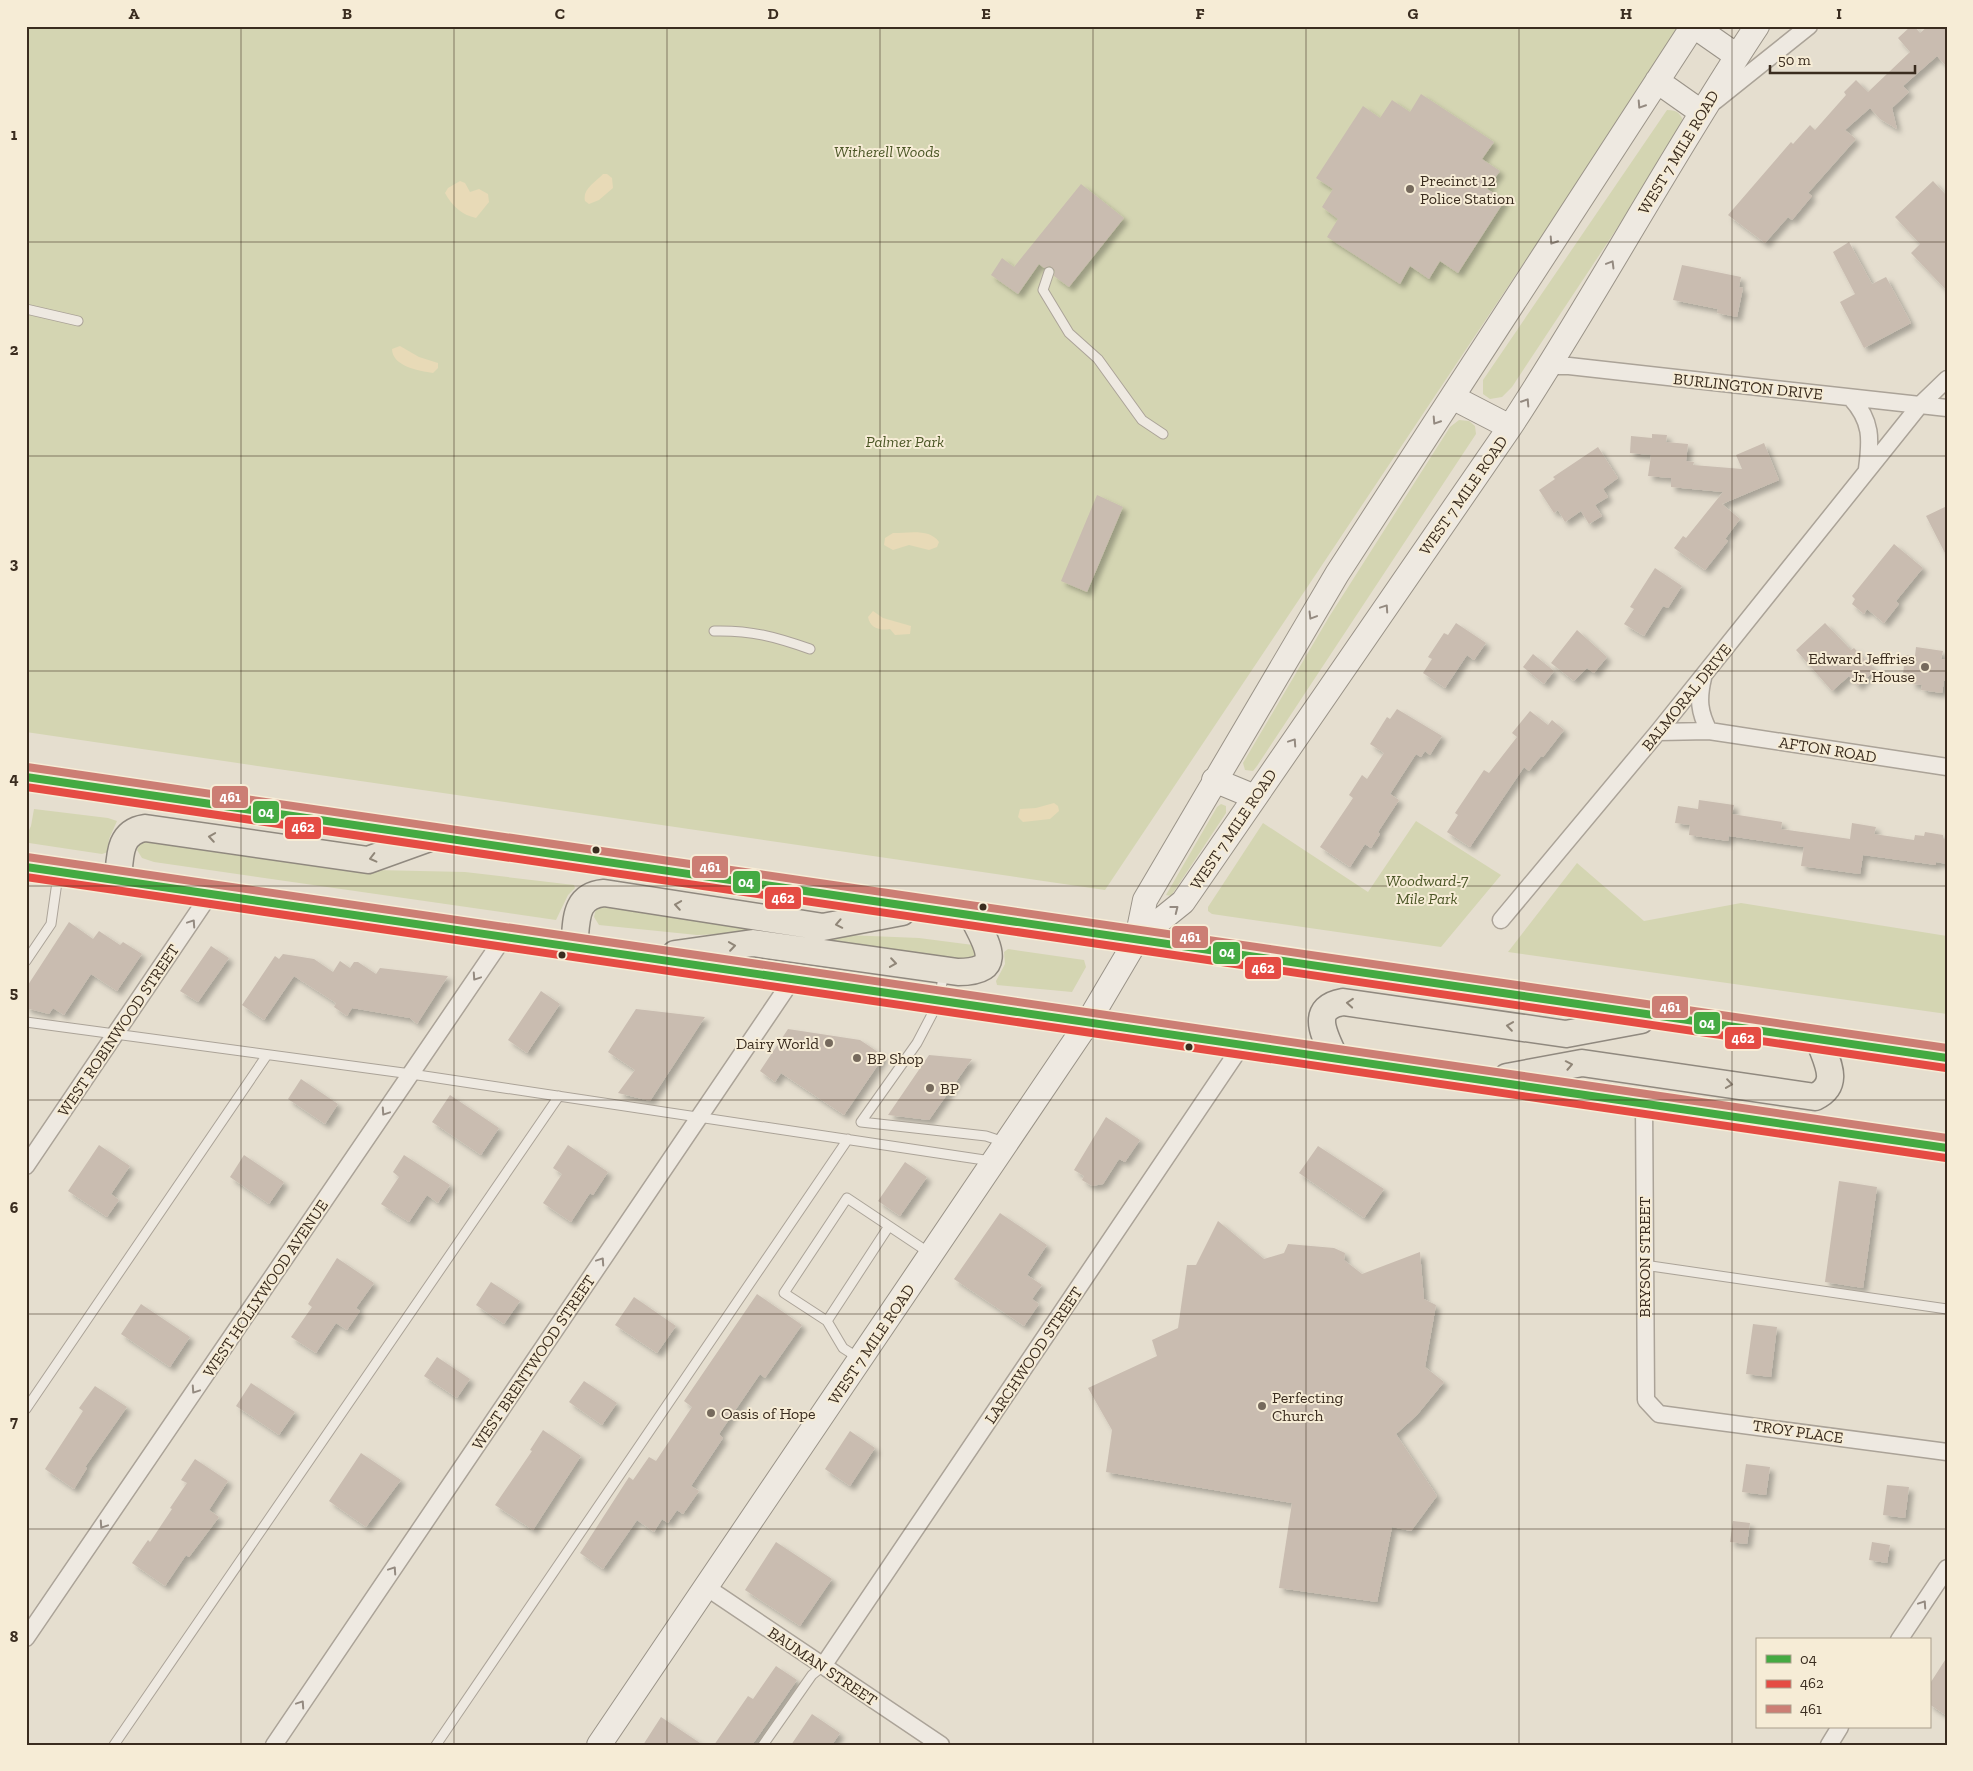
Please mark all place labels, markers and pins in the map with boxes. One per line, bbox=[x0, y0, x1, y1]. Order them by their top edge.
place label: Precinct 12 Police Station bbox=[1420, 171, 1515, 208]
marker: Precinct 12 Police Station bbox=[1404, 183, 1416, 195]
place label: Edward Jeffries Jr. House bbox=[1808, 649, 1915, 686]
marker: Edward Jeffries Jr. House bbox=[1919, 661, 1931, 673]
unlabelled marker bbox=[591, 845, 601, 855]
unlabelled marker bbox=[978, 902, 988, 912]
unlabelled marker bbox=[557, 950, 567, 960]
place label: Dairy World bbox=[736, 1034, 819, 1053]
marker: Dairy World bbox=[823, 1037, 835, 1049]
unlabelled marker bbox=[1184, 1042, 1194, 1052]
place label: BP Shop bbox=[867, 1049, 924, 1068]
marker: BP Shop bbox=[851, 1052, 863, 1064]
place label: BP bbox=[940, 1079, 959, 1098]
marker: BP bbox=[924, 1082, 936, 1094]
place label: Perfecting Church bbox=[1272, 1388, 1344, 1425]
marker: Perfecting Church bbox=[1256, 1400, 1268, 1412]
place label: Oasis of Hope bbox=[721, 1404, 816, 1423]
marker: Oasis of Hope bbox=[705, 1407, 717, 1419]

